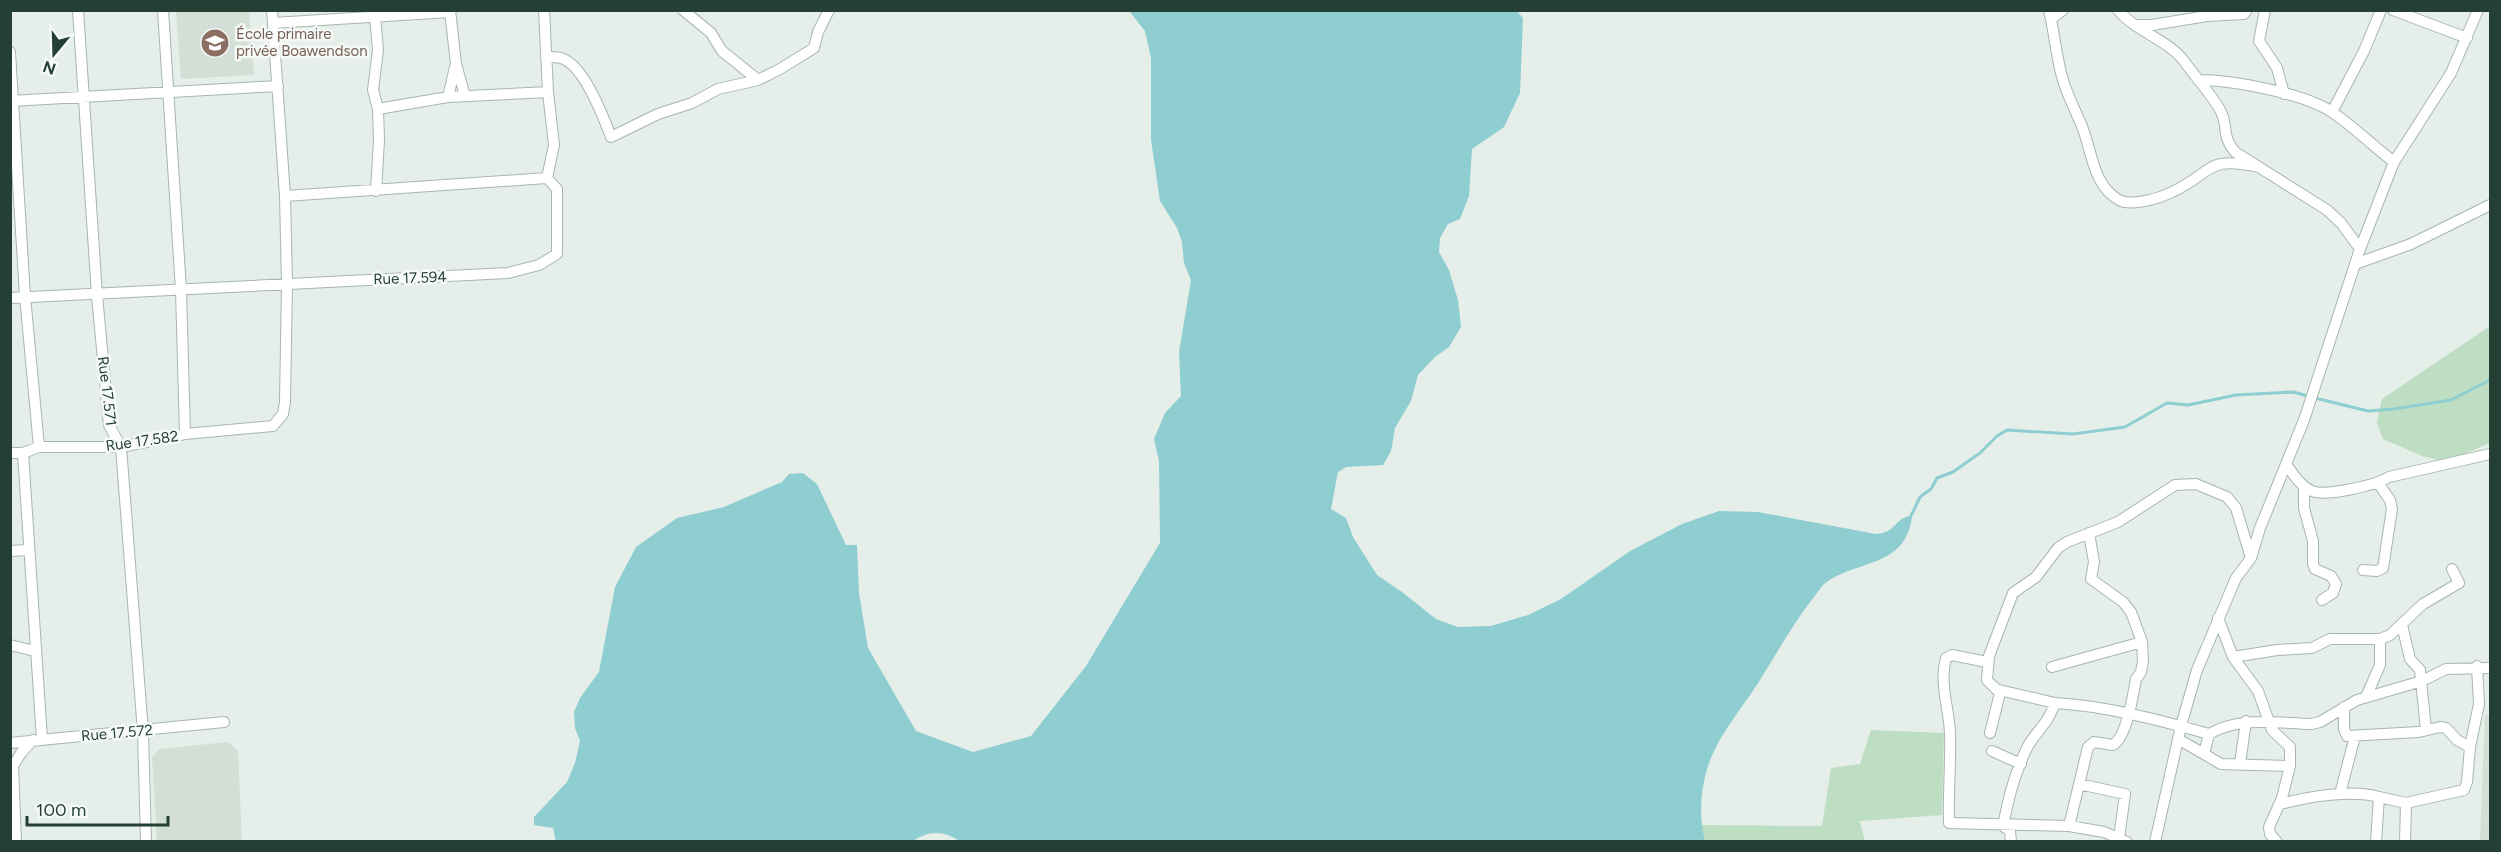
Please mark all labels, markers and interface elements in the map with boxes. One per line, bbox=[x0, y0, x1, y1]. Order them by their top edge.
north arrow bbox=[24, 24, 84, 84]
place label: École primaire privée Boawendson bbox=[236, 25, 368, 60]
school or university icon: École primaire privée Boawendson bbox=[199, 27, 231, 59]
text: N bbox=[40, 57, 58, 79]
street label: Rue 17.594 bbox=[373, 268, 447, 288]
street label: Rue 17.571 bbox=[94, 355, 120, 427]
street label: Rue 17.582 bbox=[104, 427, 180, 455]
street label: Rue 17.572 bbox=[80, 721, 154, 745]
scale bar bbox=[27, 789, 168, 827]
text: 100 m bbox=[36, 799, 86, 821]

